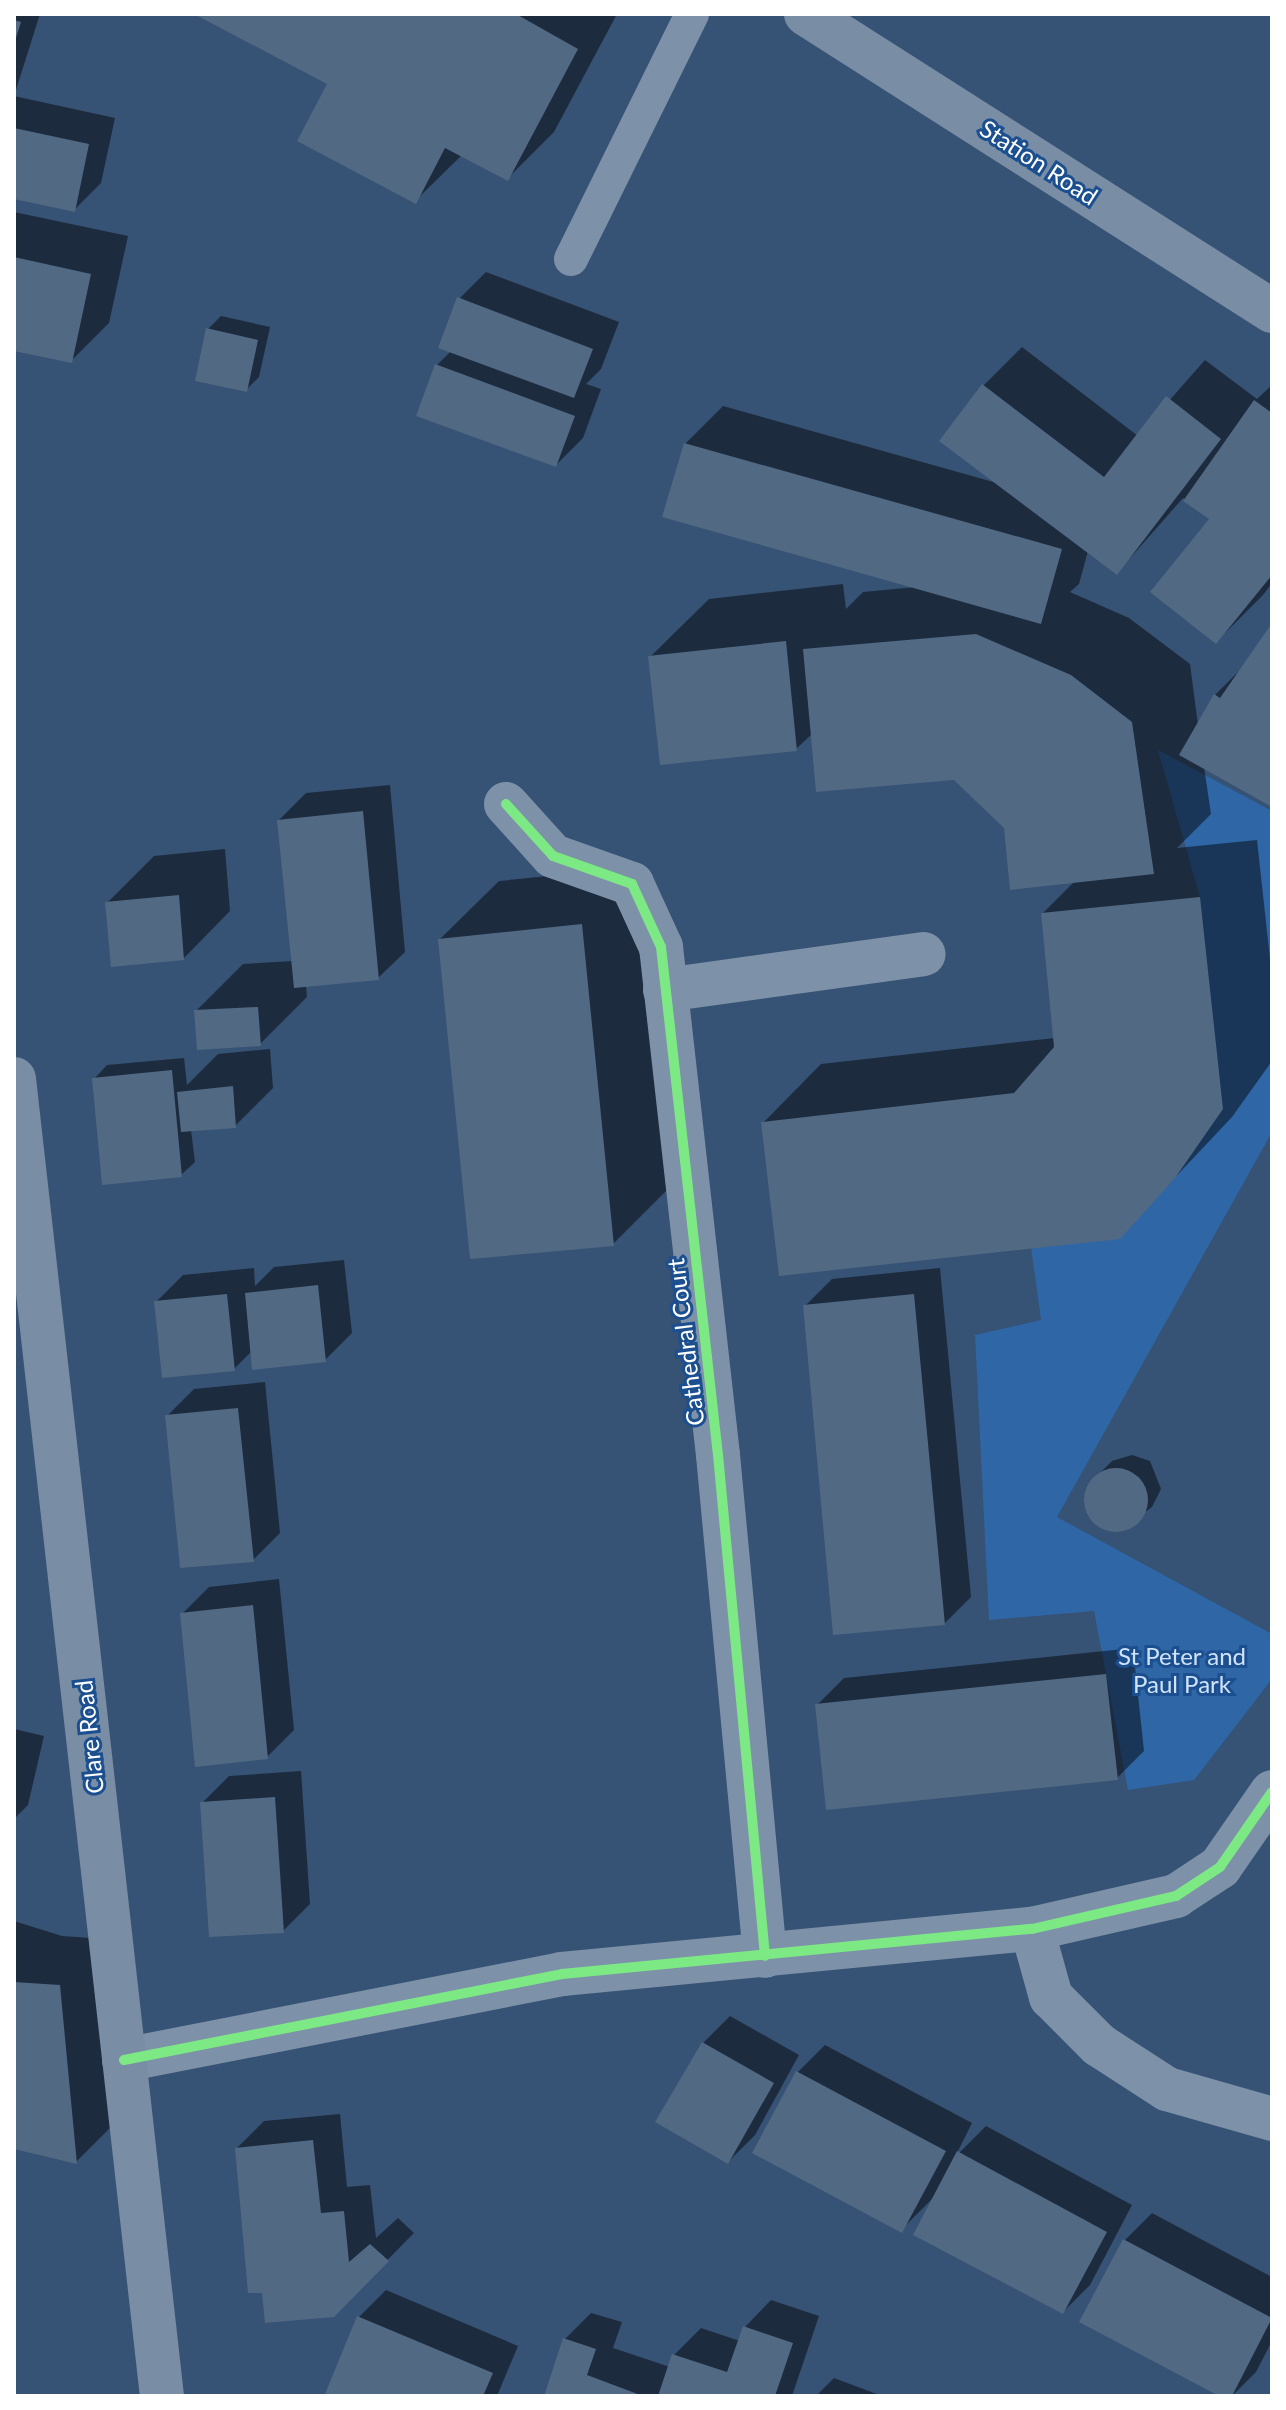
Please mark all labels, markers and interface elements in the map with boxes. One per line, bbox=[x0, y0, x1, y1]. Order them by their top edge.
street label: Station Road bbox=[975, 113, 1103, 211]
street label: Cathedral Court bbox=[660, 1257, 710, 1427]
park label: St Peter and Paul Park bbox=[1118, 1642, 1246, 1698]
street label: Clare Road bbox=[69, 1679, 109, 1795]

